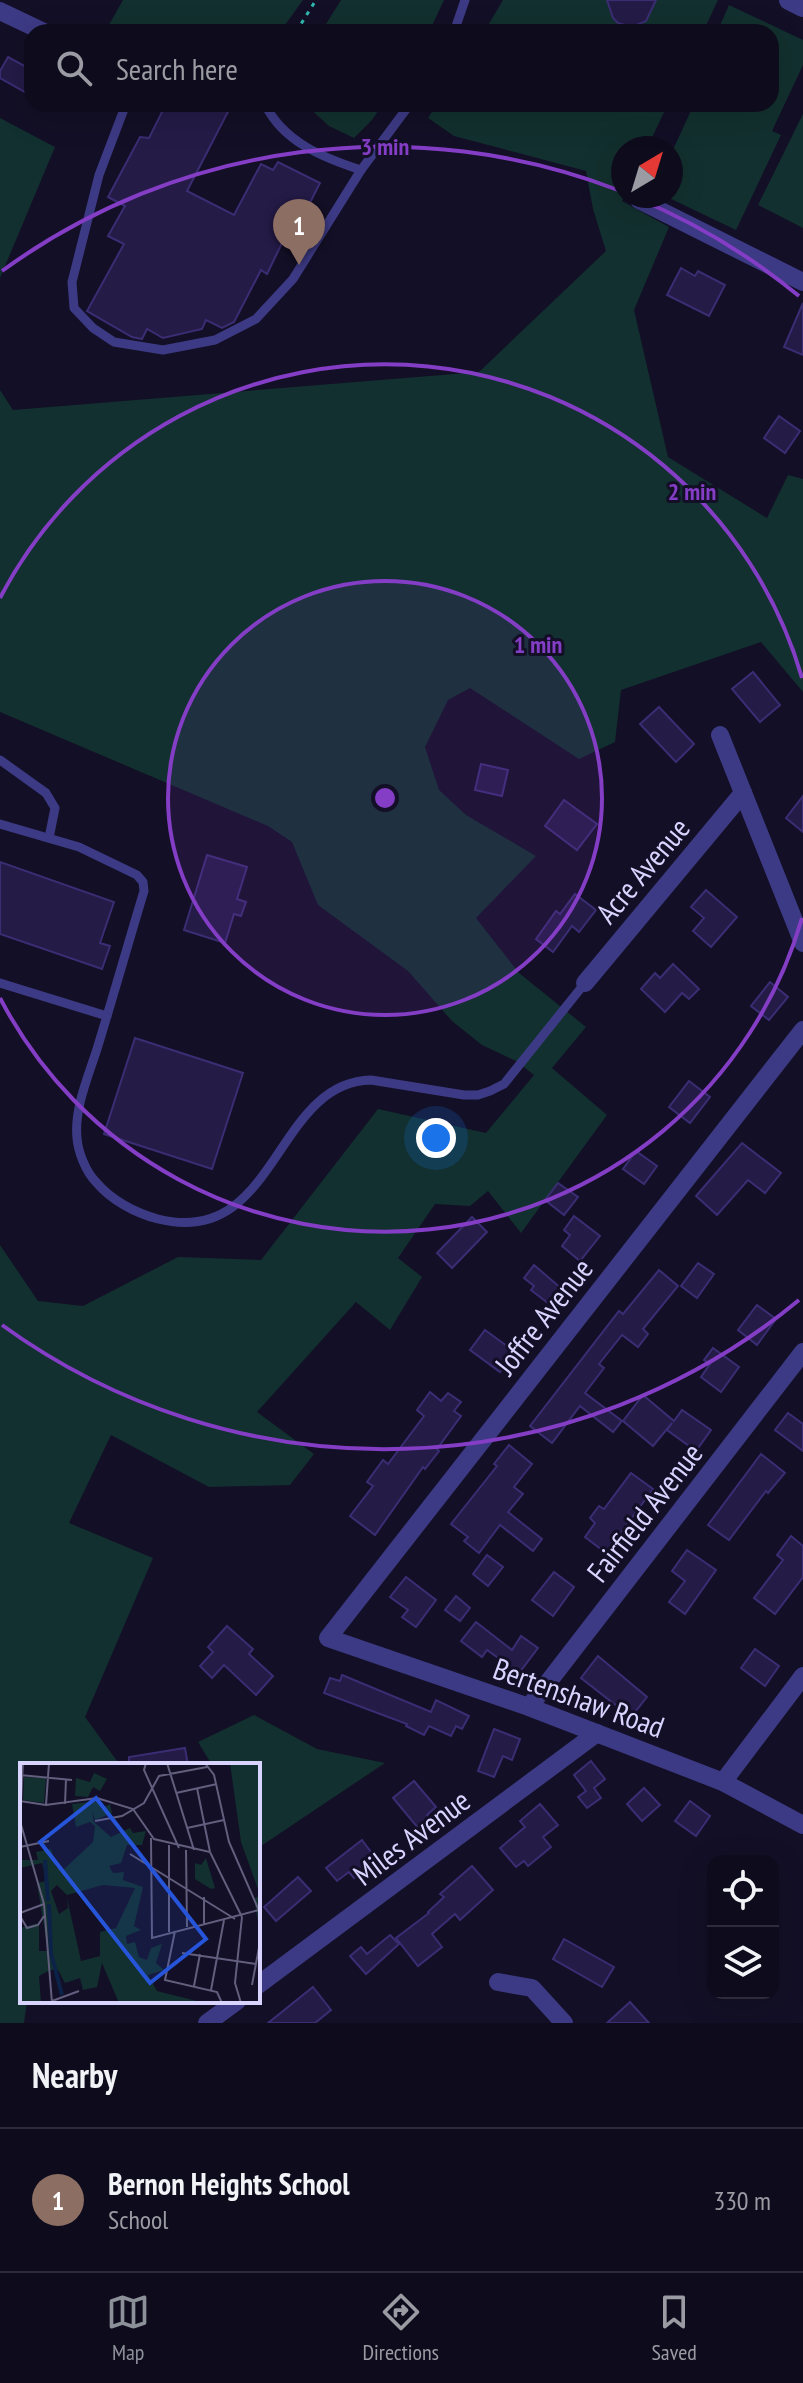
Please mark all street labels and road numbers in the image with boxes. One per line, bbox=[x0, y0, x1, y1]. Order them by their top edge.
street label: Acre Avenue bbox=[586, 809, 698, 931]
street label: Joffre Avenue bbox=[485, 1250, 601, 1383]
street label: Fairfield Avenue bbox=[578, 1435, 710, 1589]
street label: Bertenshaw Road bbox=[488, 1648, 670, 1746]
street label: Miles Avenue bbox=[345, 1780, 477, 1894]

